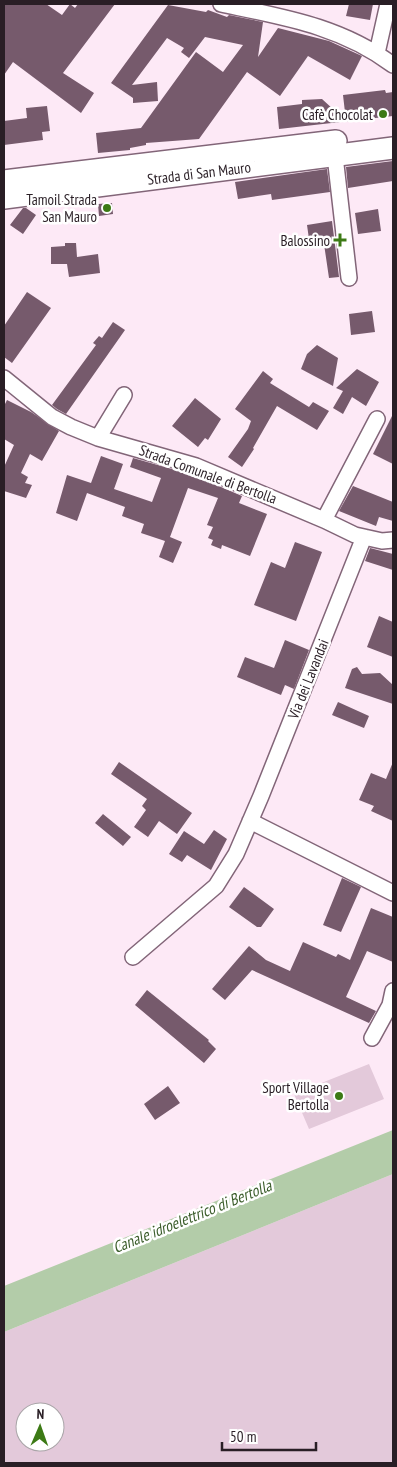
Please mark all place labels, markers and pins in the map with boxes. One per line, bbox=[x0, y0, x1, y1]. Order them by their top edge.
place label: Cafè Chocolat bbox=[302, 105, 373, 124]
marker: Cafè Chocolat bbox=[377, 108, 389, 120]
place label: Tamoil Strada San Mauro bbox=[26, 190, 97, 226]
marker: Tamoil Strada San Mauro bbox=[101, 202, 113, 214]
place label: Balossino bbox=[280, 231, 330, 250]
marker: Balossino bbox=[334, 234, 346, 246]
place label: Sport Village Bertolla bbox=[262, 1078, 329, 1114]
marker: Sport Village Bertolla bbox=[333, 1090, 345, 1102]

